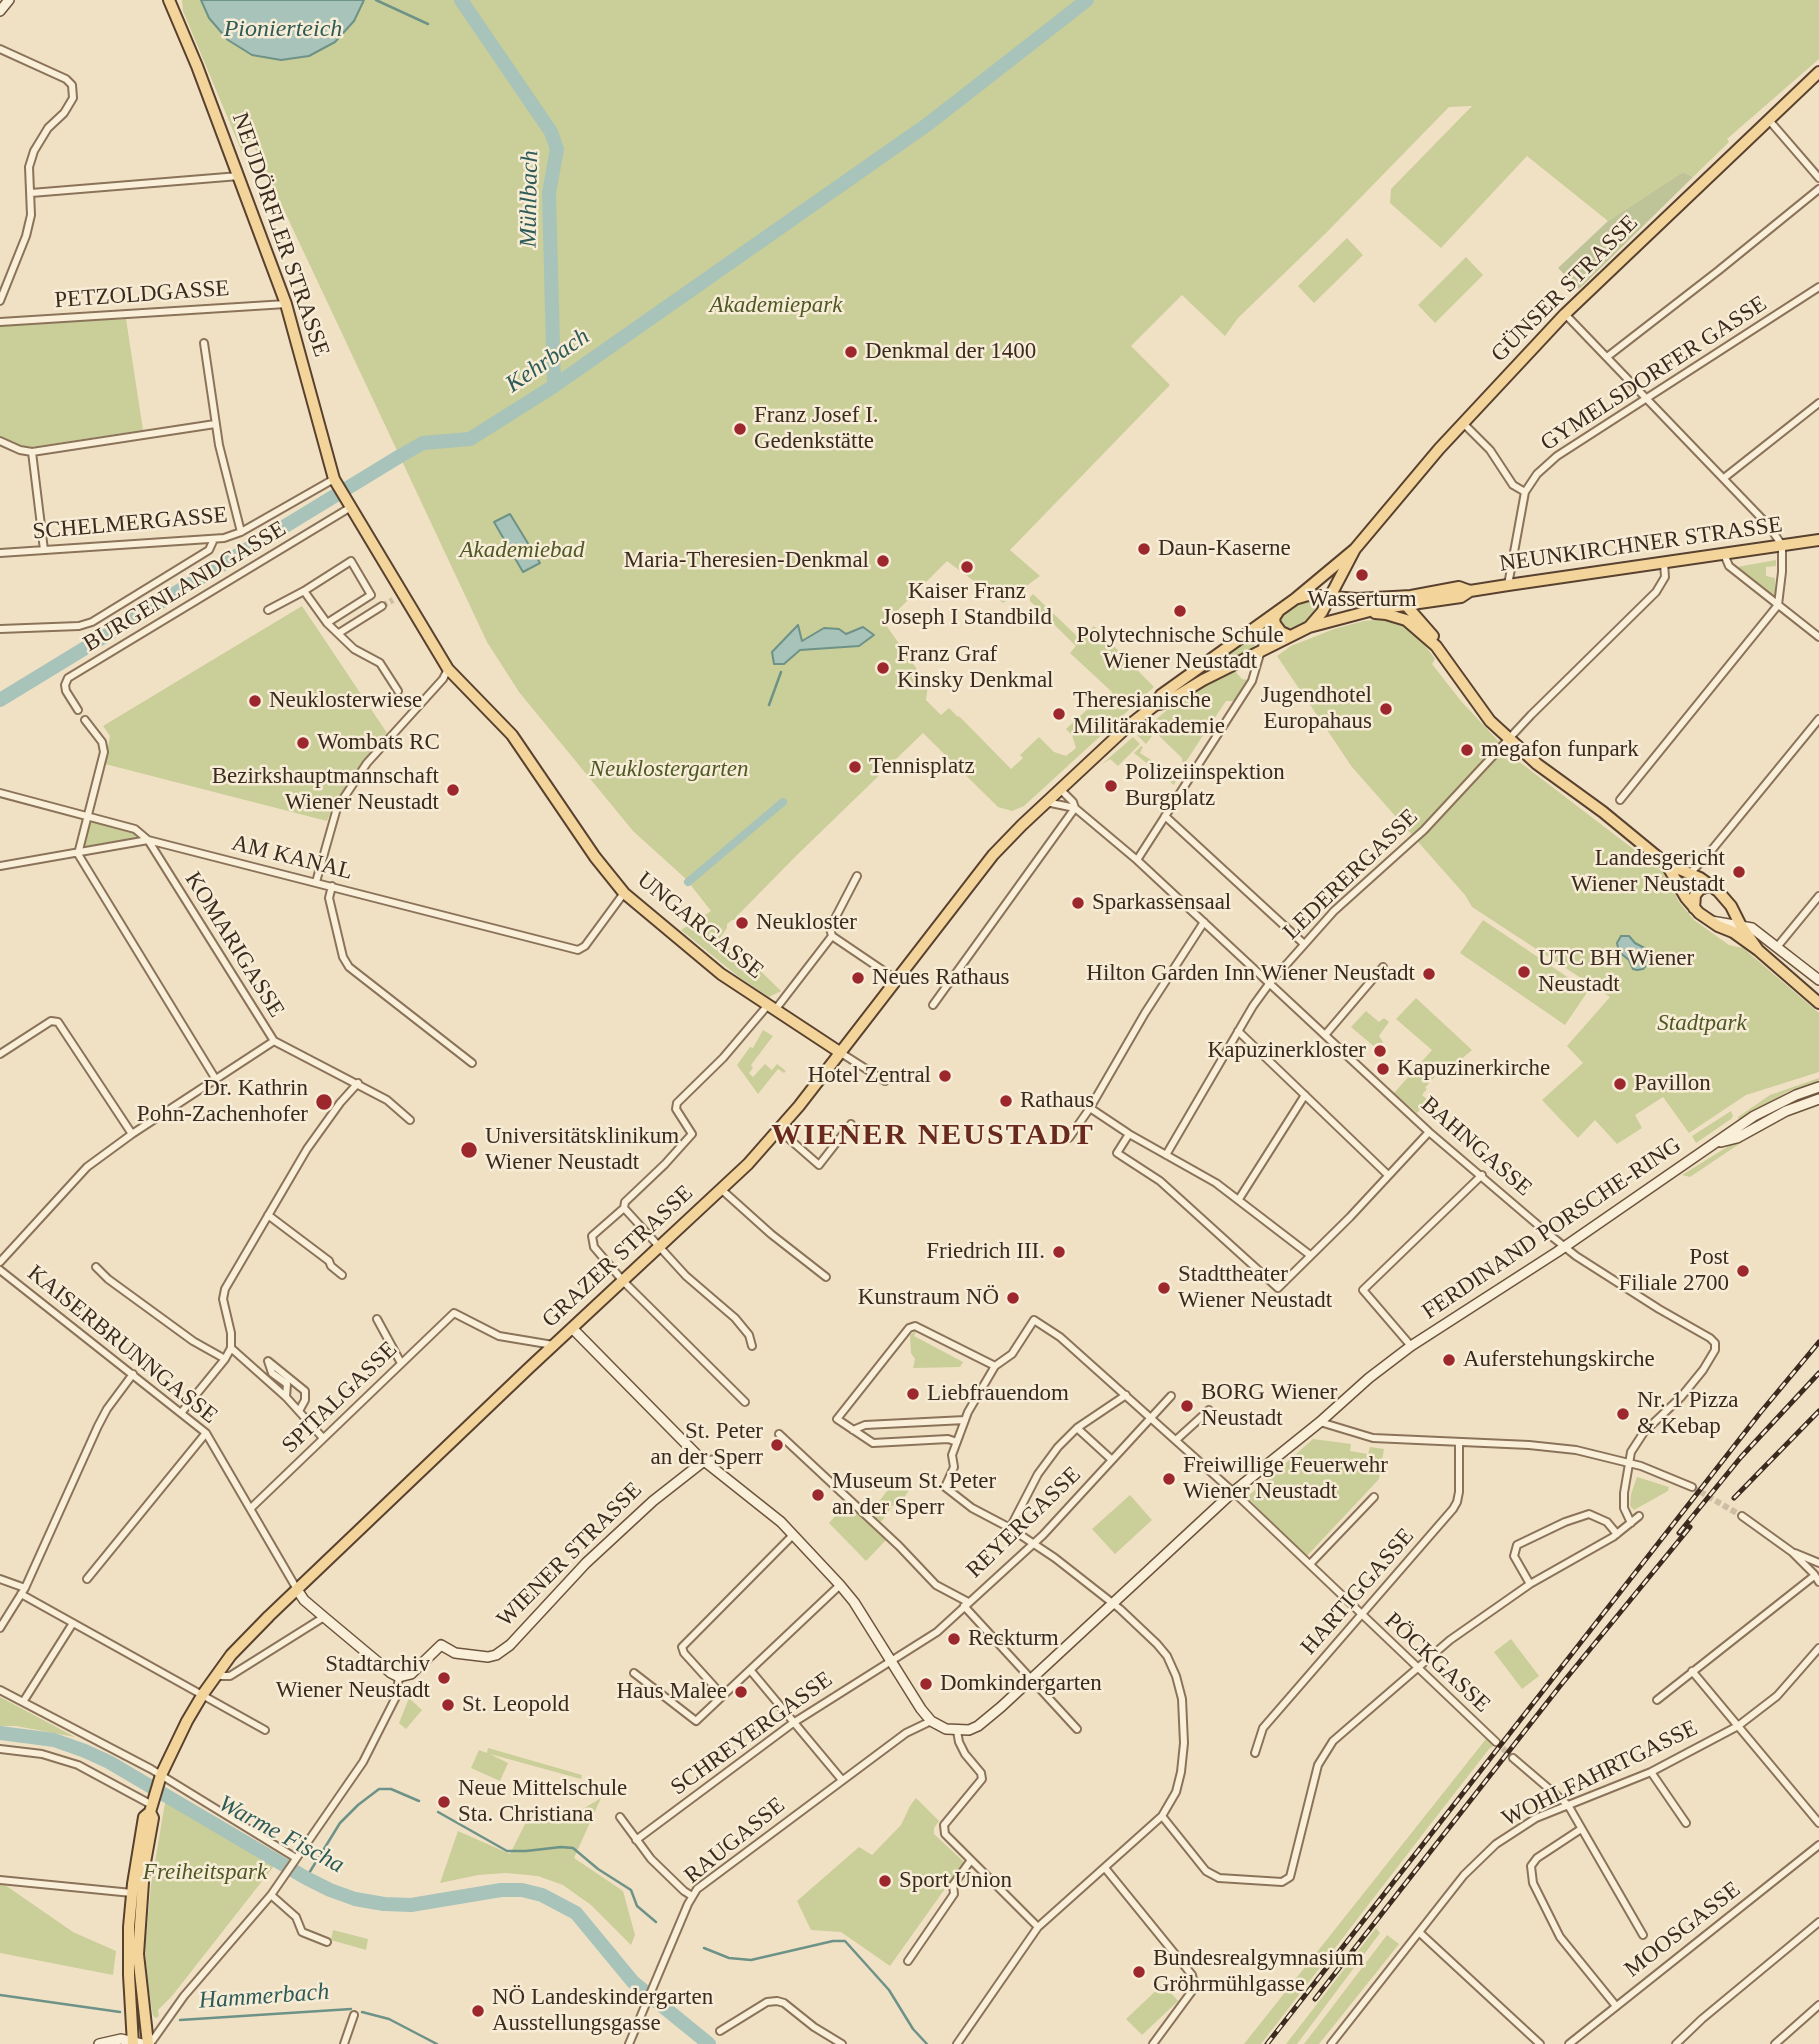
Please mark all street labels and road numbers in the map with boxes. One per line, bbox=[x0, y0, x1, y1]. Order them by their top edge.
street label: NEUDÖRFLER STRASSE bbox=[225, 109, 335, 361]
street label: GÜNSER STRASSE bbox=[1486, 210, 1644, 368]
street label: PETZOLDGASSE bbox=[54, 275, 230, 315]
street label: GYMELSDORFER GASSE bbox=[1536, 291, 1772, 457]
street label: SCHELMERGASSE bbox=[31, 502, 229, 546]
street label: NEUNKIRCHNER STRASSE bbox=[1498, 511, 1784, 579]
street label: BURGENLANDGASSE bbox=[79, 516, 291, 658]
street label: LEDERERGASSE bbox=[1278, 804, 1424, 946]
street label: AM KANAL bbox=[229, 830, 355, 886]
street label: KOMARIGASSE bbox=[178, 867, 290, 1023]
street label: UNGARGASSE bbox=[631, 867, 769, 985]
street label: BAHNGASSE bbox=[1415, 1091, 1537, 1203]
street label: FERDINAND PORSCHE-RING bbox=[1417, 1132, 1687, 1326]
street label: GRAZER STRASSE bbox=[537, 1180, 699, 1334]
street label: KAISERBRUNNGASSE bbox=[21, 1260, 223, 1430]
street label: SPITALGASSE bbox=[277, 1336, 403, 1460]
street label: REYERGASSE bbox=[961, 1462, 1087, 1584]
street label: WIENER STRASSE bbox=[492, 1477, 648, 1633]
street label: HARTIGGASSE bbox=[1296, 1523, 1420, 1661]
street label: PÖCKGASSE bbox=[1379, 1607, 1495, 1719]
street label: SCHREYERGASSE bbox=[666, 1666, 838, 1802]
street label: WOHLFAHRTGASSE bbox=[1498, 1715, 1702, 1833]
street label: RAUGASSE bbox=[679, 1792, 791, 1890]
street label: MOOSGASSE bbox=[1620, 1876, 1746, 1984]

